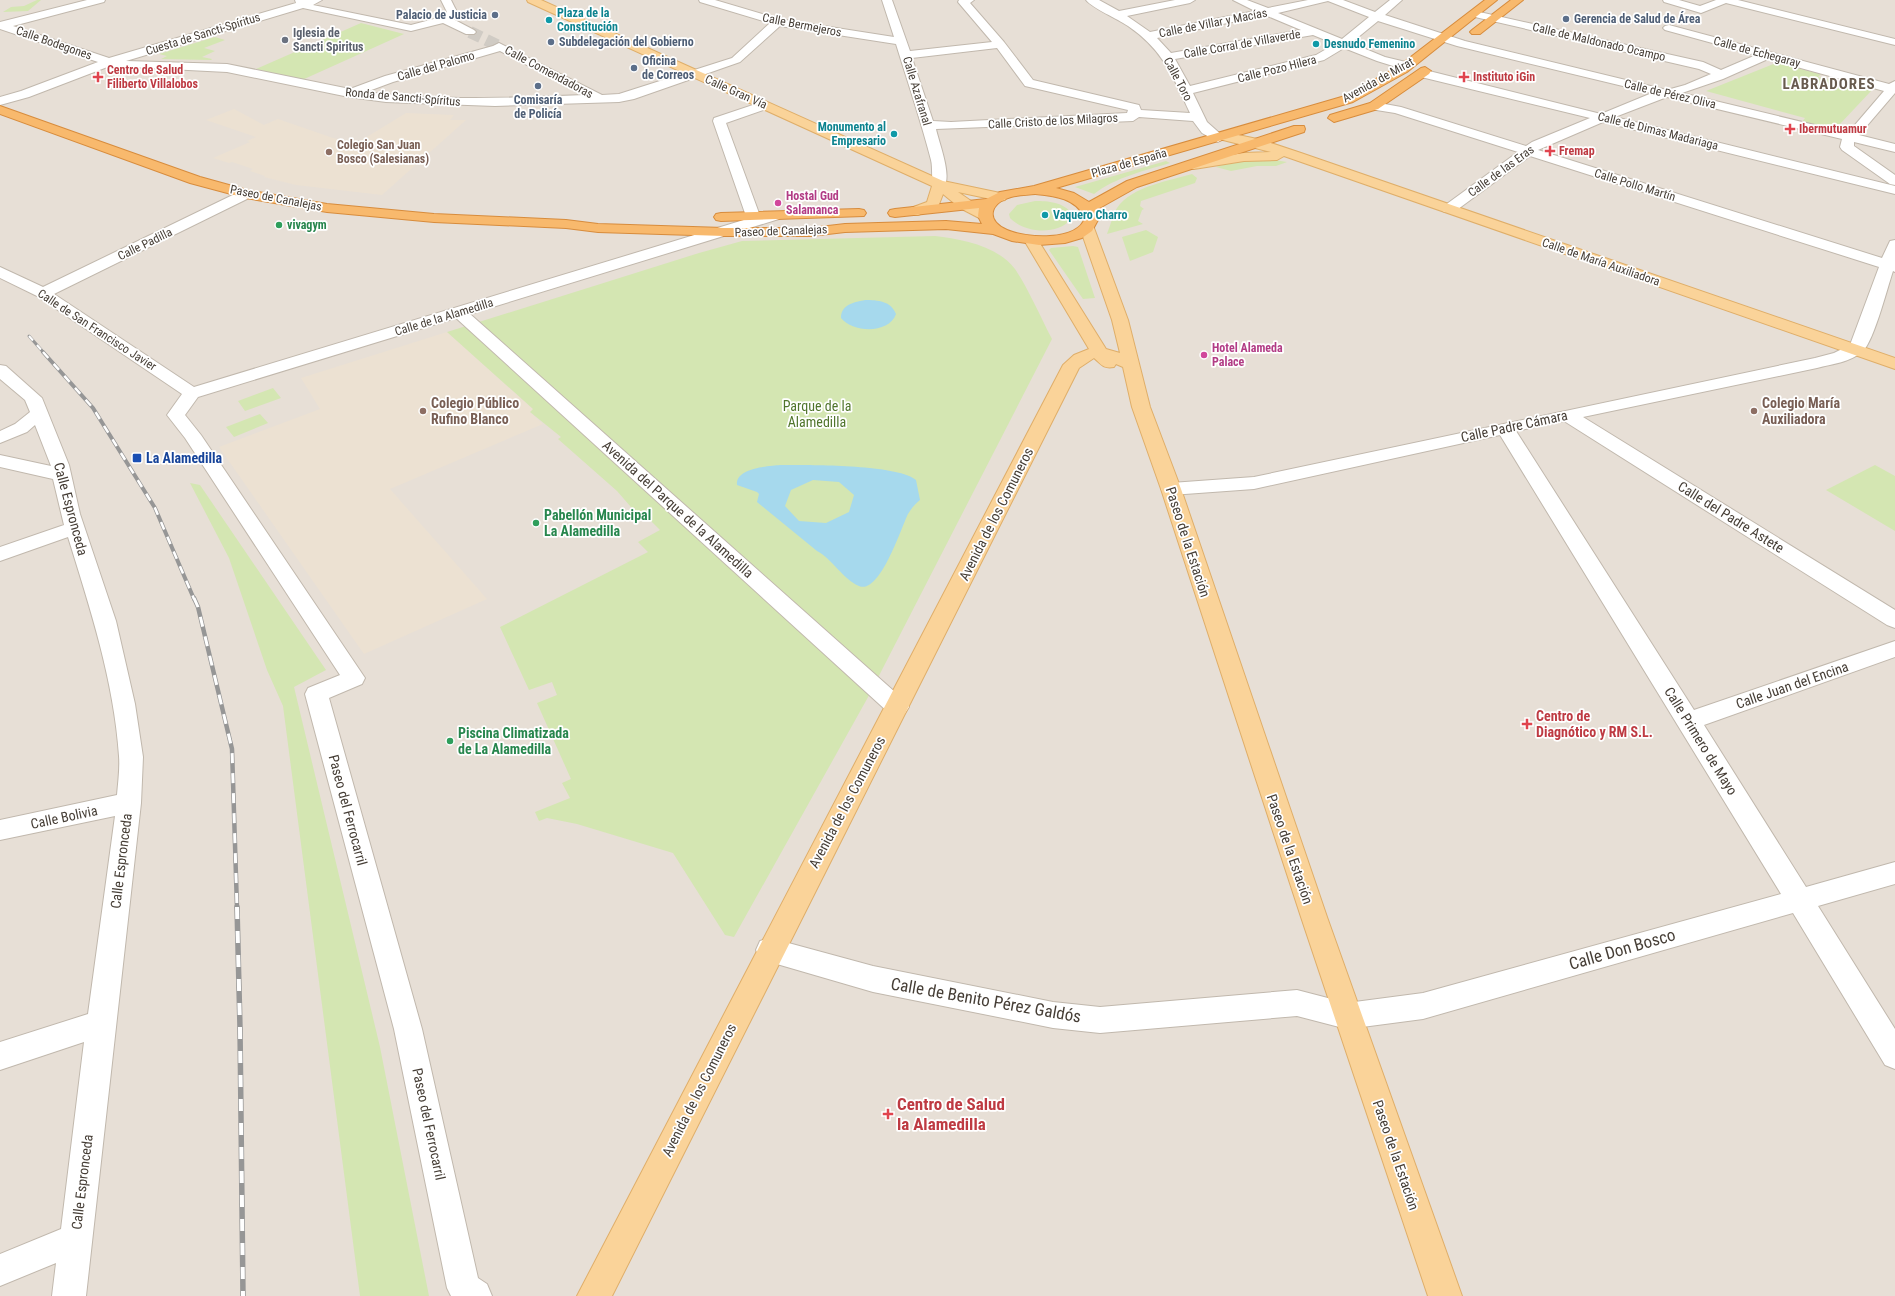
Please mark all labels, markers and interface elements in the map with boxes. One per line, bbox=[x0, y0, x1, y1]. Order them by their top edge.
place label: Plaza de la Constitución bbox=[557, 6, 618, 34]
street label: Calle de Villar y Macías bbox=[1158, 6, 1268, 40]
place label: Palacio de Justicia bbox=[396, 8, 487, 22]
street label: Cuesta de Sancti-Spíritus bbox=[144, 10, 262, 58]
marker: Palacio de Justicia bbox=[490, 10, 500, 20]
street label: Calle Bermejeros bbox=[761, 10, 843, 40]
place label: Gerencia de Salud de Área bbox=[1574, 11, 1701, 26]
marker: Gerencia de Salud de Área bbox=[1561, 14, 1571, 24]
marker: Plaza de la Constitución bbox=[544, 15, 554, 25]
street label: Calle de Maldonado Ocampo bbox=[1531, 20, 1667, 64]
street label: Calle Bodegones bbox=[14, 23, 94, 63]
place label: Iglesia de Sancti Spiritus bbox=[293, 26, 364, 54]
street label: Calle Corral de Villaverde bbox=[1182, 27, 1302, 61]
street label: Calle de Echegaray bbox=[1712, 34, 1802, 70]
marker: Iglesia de Sancti Spiritus bbox=[280, 35, 290, 45]
place label: Subdelegación del Gobierno bbox=[559, 35, 694, 49]
marker: Subdelegación del Gobierno bbox=[546, 37, 556, 47]
place label: Desnudo Femenino bbox=[1324, 37, 1415, 51]
marker: Desnudo Femenino bbox=[1311, 39, 1321, 49]
street label: Calle Comendadoras bbox=[502, 43, 596, 101]
street label: Calle del Palomo bbox=[396, 48, 476, 84]
street label: Calle Pozo Hilera bbox=[1236, 52, 1318, 86]
place label: Oficina de Correos bbox=[642, 54, 695, 82]
street label: Avenida de Mirat bbox=[1340, 54, 1416, 105]
street label: Calle Azafranal bbox=[900, 55, 934, 127]
street label: Calle Toro bbox=[1161, 55, 1195, 103]
place label: Centro de Salud Filiberto Villalobos bbox=[107, 63, 199, 91]
marker: Oficina de Correos bbox=[629, 63, 639, 73]
place label: Instituto iGin bbox=[1473, 70, 1535, 84]
marker: Centro de Salud Filiberto Villalobos bbox=[92, 71, 104, 83]
marker: Instituto iGin bbox=[1458, 71, 1470, 83]
street label: Calle Gran Vía bbox=[703, 72, 769, 112]
district label: LABRADORES bbox=[1782, 75, 1876, 93]
street label: Calle de Pérez Oliva bbox=[1623, 77, 1717, 111]
marker: Comisaría de Policía bbox=[533, 81, 543, 91]
street label: Ronda de Sancti-Spíritus bbox=[345, 85, 461, 109]
place label: Comisaría de Policía bbox=[514, 93, 563, 121]
street label: Calle de Dimas Madariaga bbox=[1596, 109, 1720, 153]
street label: Calle Cristo de los Milagros bbox=[988, 111, 1118, 131]
place label: Monumento al Empresario bbox=[818, 120, 886, 148]
place label: Ibermutuamur bbox=[1799, 122, 1867, 136]
marker: Ibermutuamur bbox=[1784, 123, 1796, 135]
marker: Monumento al Empresario bbox=[889, 129, 899, 139]
place label: Colegio San Juan Bosco (Salesianas) bbox=[337, 138, 429, 166]
street label: Calle de las Eras bbox=[1465, 142, 1537, 200]
place label: Fremap bbox=[1559, 144, 1595, 158]
street label: Plaza de España bbox=[1090, 145, 1169, 180]
marker: Fremap bbox=[1544, 145, 1556, 157]
marker: Colegio San Juan Bosco (Salesianas) bbox=[324, 147, 334, 157]
street label: Calle Pollo Martín bbox=[1593, 166, 1678, 204]
street label: Paseo de Canalejas bbox=[229, 182, 323, 214]
place label: Hostal Gud Salamanca bbox=[786, 189, 839, 217]
marker: Hostal Gud Salamanca bbox=[773, 198, 783, 208]
place label: Vaquero Charro bbox=[1053, 208, 1128, 222]
marker: Vaquero Charro bbox=[1040, 210, 1050, 220]
place label: vivagym bbox=[287, 218, 327, 232]
marker: vivagym bbox=[274, 220, 284, 230]
street label: Paseo de Canalejas bbox=[734, 222, 828, 240]
street label: Calle Padilla bbox=[116, 225, 175, 263]
street label: Calle de María Auxiliadora bbox=[1540, 235, 1662, 289]
street label: Calle de San Francisco Javier bbox=[35, 286, 159, 374]
street label: Calle de la Alamedilla bbox=[393, 295, 495, 339]
place label: Hotel Alameda Palace bbox=[1212, 341, 1283, 369]
marker: Hotel Alameda Palace bbox=[1199, 350, 1209, 360]
place label: Colegio Público Rufino Blanco bbox=[431, 395, 519, 427]
place label: Colegio María Auxiliadora bbox=[1762, 395, 1840, 427]
park label: Parque de la Alamedilla bbox=[783, 398, 851, 430]
marker: Colegio Público Rufino Blanco bbox=[418, 406, 428, 416]
marker: Colegio María Auxiliadora bbox=[1749, 406, 1759, 416]
street label: Calle Padre Cámara bbox=[1459, 407, 1569, 445]
street label: Avenida del Parque de la Alamedilla bbox=[599, 437, 757, 581]
street label: Avenida de los Comuneros bbox=[956, 445, 1036, 583]
place label: La Alamedilla bbox=[146, 450, 223, 466]
marker: La Alamedilla bbox=[131, 452, 143, 464]
street label: Calle Espronceda bbox=[51, 461, 91, 557]
street label: Calle del Padre Astete bbox=[1675, 478, 1787, 556]
street label: Paseo de la Estación bbox=[1163, 485, 1213, 599]
place label: Pabellón Municipal La Alamedilla bbox=[544, 507, 651, 539]
marker: Pabellón Municipal La Alamedilla bbox=[531, 518, 541, 528]
street label: Calle Juan del Encina bbox=[1734, 658, 1850, 712]
street label: Calle Primero de Mayo bbox=[1661, 684, 1741, 798]
place label: Centro de Diagnótico y RM S.L. bbox=[1536, 708, 1653, 740]
marker: Centro de Diagnótico y RM S.L. bbox=[1521, 718, 1533, 730]
place label: Piscina Climatizada de La Alamedilla bbox=[458, 725, 569, 757]
street label: Avenida de los Comuneros bbox=[805, 733, 889, 871]
marker: Piscina Climatizada de La Alamedilla bbox=[445, 736, 455, 746]
street label: Paseo del Ferrocarril bbox=[325, 753, 371, 867]
street label: Paseo de la Estación bbox=[1264, 792, 1316, 906]
street label: Calle Bolivia bbox=[29, 802, 99, 832]
street label: Calle Espronceda bbox=[107, 813, 135, 909]
street label: Calle Don Bosco bbox=[1566, 924, 1678, 974]
street label: Calle de Benito Pérez Galdós bbox=[889, 973, 1083, 1027]
street label: Avenida de los Comuneros bbox=[659, 1021, 739, 1159]
street label: Paseo del Ferrocarril bbox=[409, 1066, 449, 1182]
place label: Centro de Salud la Alamedilla bbox=[897, 1094, 1005, 1134]
street label: Paseo de la Estación bbox=[1370, 1098, 1422, 1212]
marker: Centro de Salud la Alamedilla bbox=[882, 1108, 894, 1120]
street label: Calle Espronceda bbox=[68, 1134, 96, 1230]

